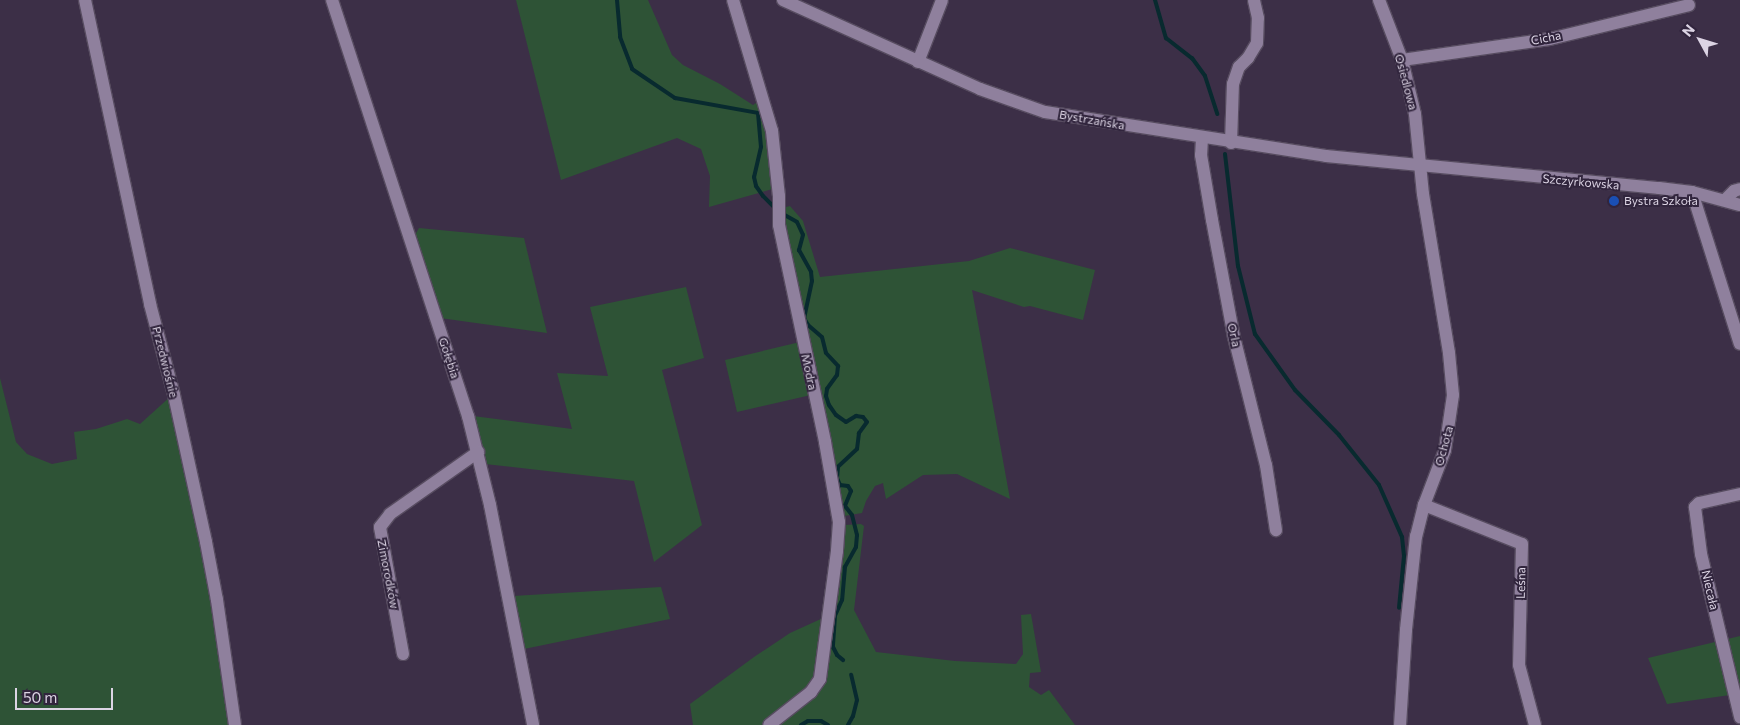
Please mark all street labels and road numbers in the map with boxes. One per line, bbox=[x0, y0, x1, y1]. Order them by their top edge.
street label: Cicha bbox=[1530, 28, 1562, 48]
street label: Osiedlowa bbox=[1392, 52, 1420, 112]
street label: Bystrzańska bbox=[1058, 107, 1126, 133]
street label: Szczyrkowska bbox=[1542, 171, 1620, 193]
street label: Orla bbox=[1224, 322, 1244, 348]
street label: Przedwiośnie bbox=[149, 325, 181, 399]
street label: Gołębia bbox=[436, 336, 462, 380]
street label: Modra bbox=[798, 353, 820, 391]
street label: Ochota bbox=[1432, 424, 1456, 468]
street label: Zimorodków bbox=[374, 538, 402, 610]
street label: Leśna bbox=[1514, 567, 1528, 599]
street label: Niecała bbox=[1698, 569, 1722, 611]

